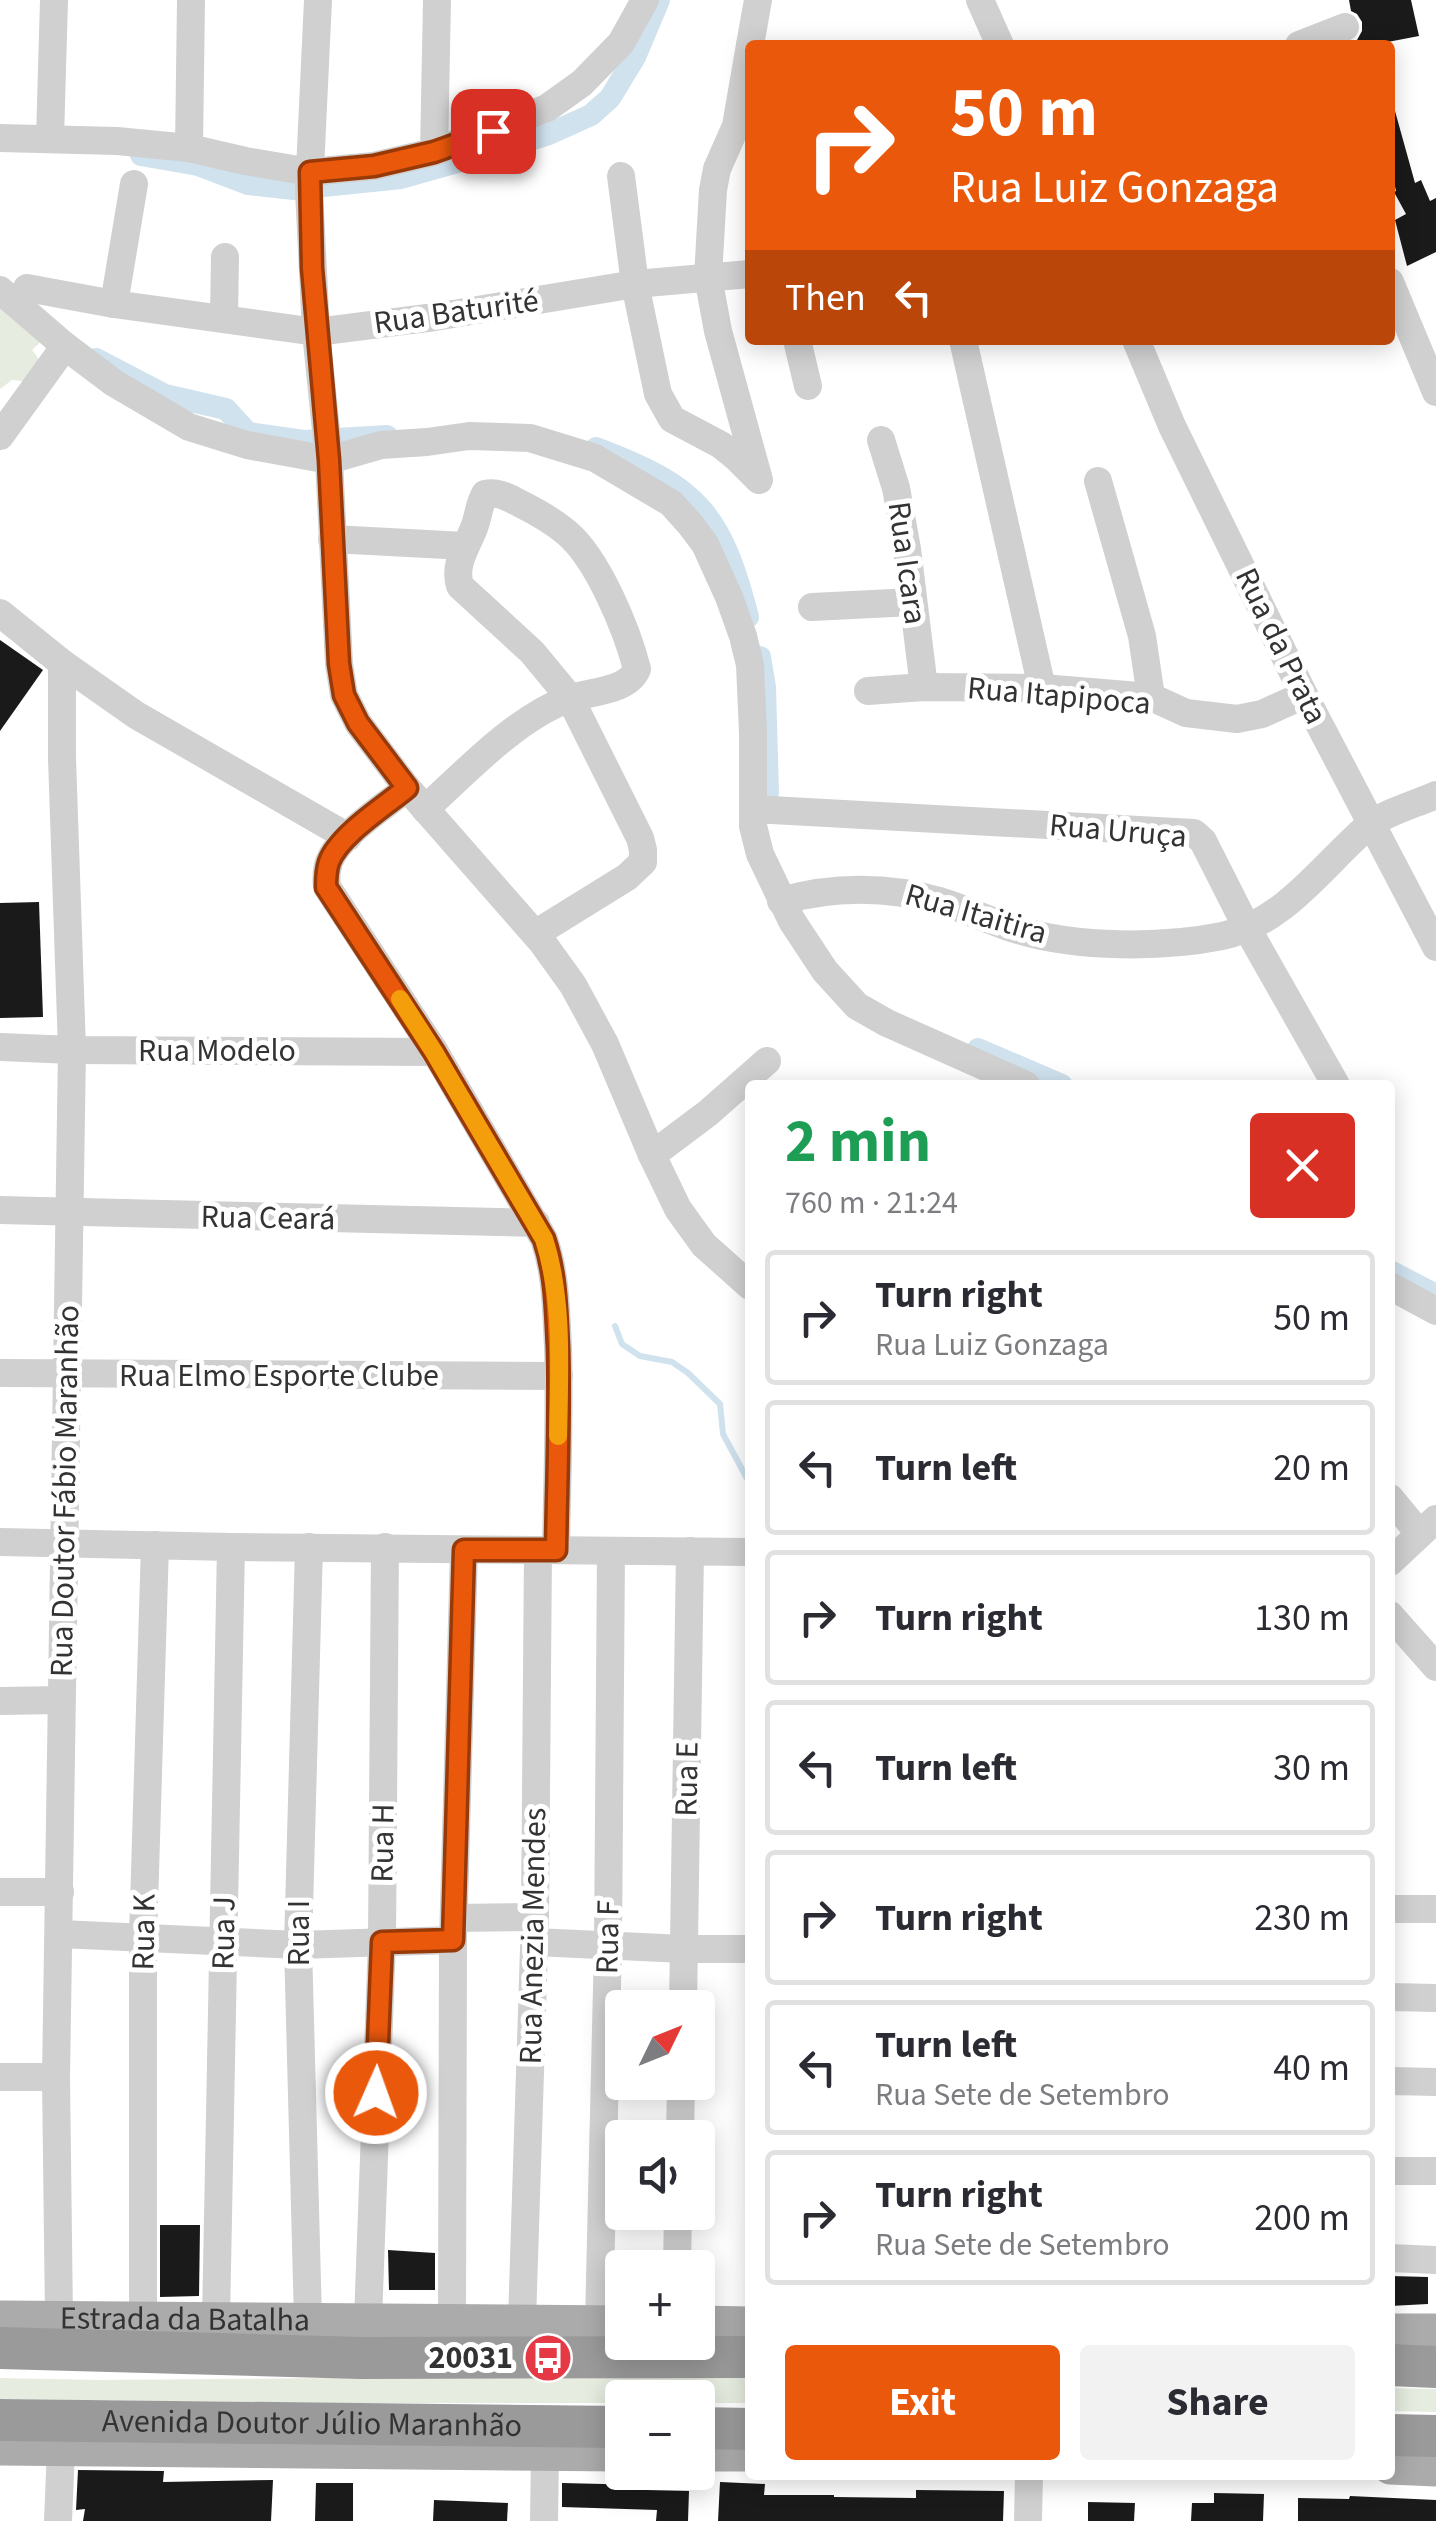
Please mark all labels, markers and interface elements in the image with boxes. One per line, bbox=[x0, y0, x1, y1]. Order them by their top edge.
text: 50 m bbox=[950, 63, 1098, 163]
icon: right bbox=[785, 80, 915, 210]
pin bbox=[451, 89, 536, 174]
icon: arrive bbox=[466, 104, 521, 159]
text: Rua Luiz Gonzaga bbox=[950, 156, 1279, 220]
icon: left bbox=[886, 270, 941, 325]
text: Then bbox=[785, 271, 866, 325]
street label: Rua Baturité bbox=[371, 278, 541, 346]
street label: Rua Icara bbox=[876, 499, 938, 627]
street label: Rua da Prata bbox=[1223, 560, 1339, 732]
street label: Rua Itapipoca bbox=[965, 665, 1153, 727]
street label: Rua Uruça bbox=[1047, 802, 1189, 860]
street label: Rua Itaitira bbox=[900, 872, 1052, 956]
street label: Rua Modelo bbox=[138, 1028, 296, 1074]
text: 2 min bbox=[785, 1100, 931, 1185]
button: close bbox=[1250, 1113, 1355, 1218]
text: 760 m · 21:24 bbox=[785, 1180, 958, 1226]
street label: Rua Ceará bbox=[200, 1194, 336, 1242]
text: Turn right bbox=[875, 1268, 1043, 1322]
icon: right bbox=[790, 1290, 845, 1345]
text: 50 m bbox=[1273, 1291, 1350, 1345]
street label: Rua Doutor Fábio Maranhão bbox=[39, 1305, 91, 1677]
text: Rua Luiz Gonzaga bbox=[875, 1322, 1109, 1368]
street label: Rua Elmo Esporte Clube bbox=[119, 1353, 439, 1399]
icon: left bbox=[790, 1440, 845, 1495]
text: Turn left bbox=[875, 1441, 1017, 1495]
text: 20 m bbox=[1273, 1441, 1350, 1495]
icon: right bbox=[790, 1590, 845, 1645]
text: Turn right bbox=[875, 1591, 1043, 1645]
text: 130 m bbox=[1254, 1591, 1350, 1645]
icon: left bbox=[790, 1740, 845, 1795]
street label: Rua E bbox=[663, 1741, 711, 1817]
text: Turn left bbox=[875, 1741, 1017, 1795]
text: 30 m bbox=[1273, 1741, 1350, 1795]
street label: Rua H bbox=[359, 1803, 407, 1883]
street label: Rua Anezia Mendes bbox=[508, 1807, 558, 2065]
icon: right bbox=[790, 1890, 845, 1945]
text: Turn right bbox=[875, 1891, 1043, 1945]
text: 230 m bbox=[1254, 1891, 1350, 1945]
street label: Rua K bbox=[120, 1893, 168, 1971]
street label: Rua J bbox=[200, 1896, 248, 1970]
street label: Rua I bbox=[276, 1900, 322, 1966]
street label: Rua F bbox=[584, 1900, 632, 1974]
north arrow bbox=[605, 1990, 715, 2100]
map controls bbox=[605, 1990, 715, 2490]
text: Turn left bbox=[875, 2018, 1017, 2072]
icon: left bbox=[790, 2040, 845, 2095]
position arrow bbox=[324, 2041, 428, 2145]
text: 40 m bbox=[1273, 2041, 1350, 2095]
text: Rua Sete de Setembro bbox=[875, 2072, 1170, 2118]
button: sound bbox=[605, 2120, 715, 2230]
text: Turn right bbox=[875, 2168, 1043, 2222]
icon: right bbox=[790, 2190, 845, 2245]
text: 200 m bbox=[1254, 2191, 1350, 2245]
text: Rua Sete de Setembro bbox=[875, 2222, 1170, 2268]
button: + bbox=[605, 2250, 715, 2360]
street label: Estrada da Batalha bbox=[60, 2295, 310, 2343]
bus stop icon: 20031 bbox=[522, 2332, 574, 2384]
place label: 20031 bbox=[429, 2335, 513, 2381]
button: Exit bbox=[785, 2345, 1060, 2460]
button: Share bbox=[1080, 2345, 1355, 2460]
button: − bbox=[605, 2380, 715, 2490]
street label: Avenida Doutor Júlio Maranhão bbox=[102, 2398, 522, 2449]

